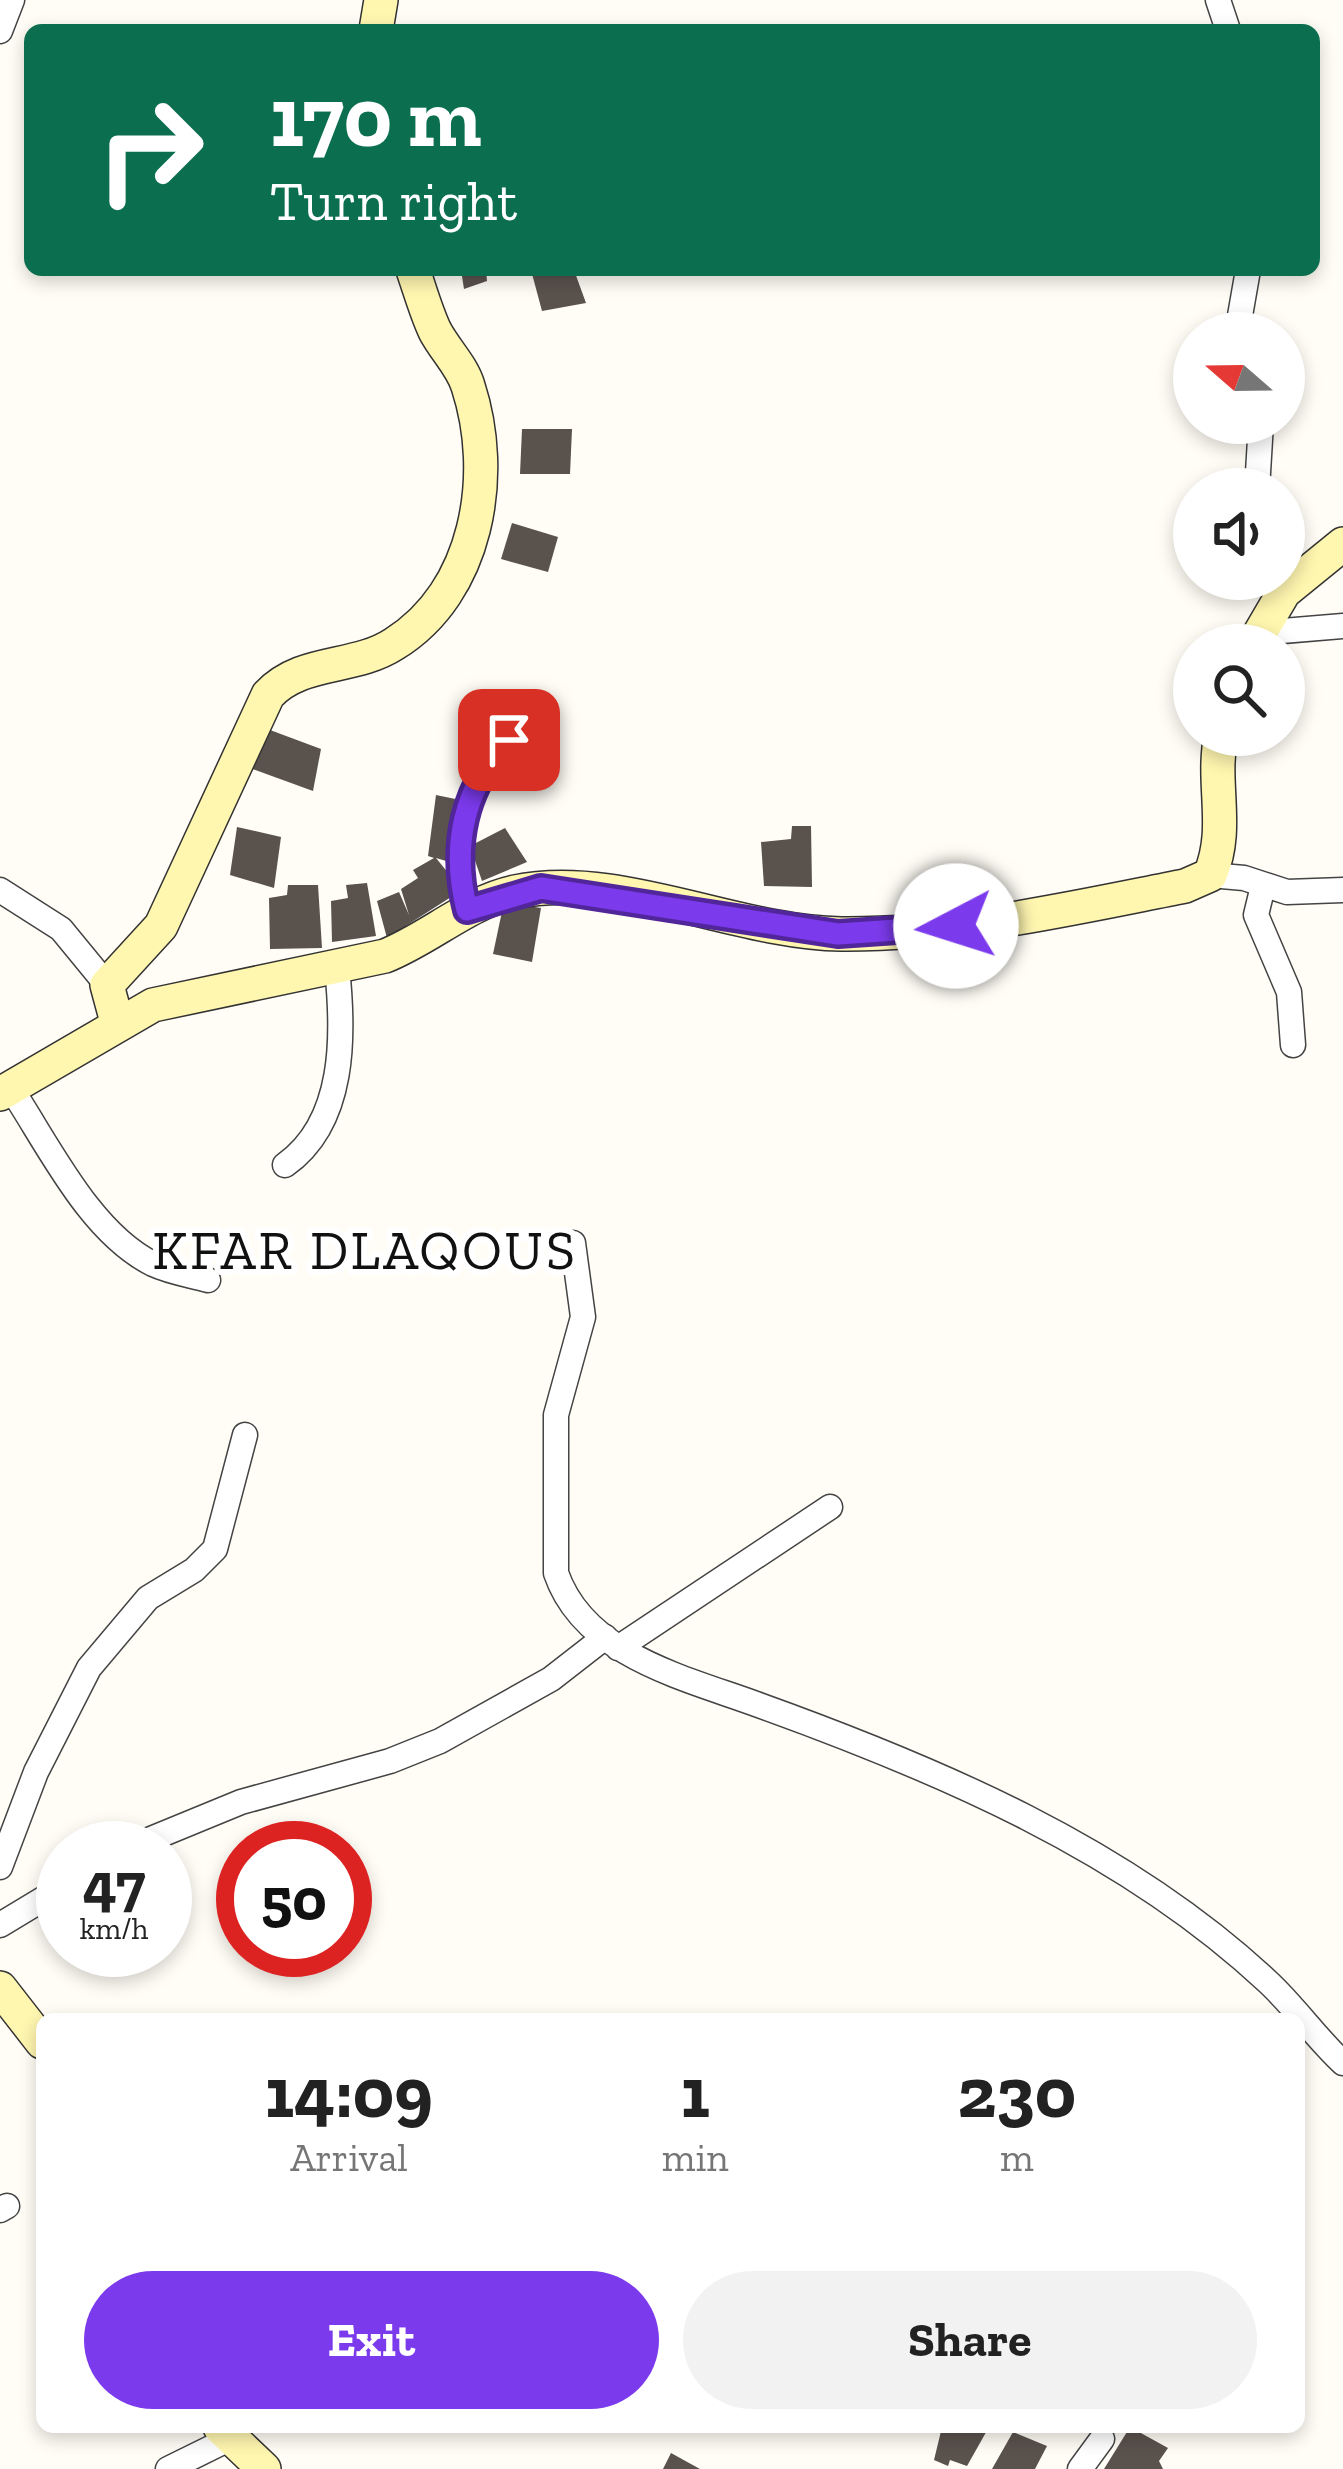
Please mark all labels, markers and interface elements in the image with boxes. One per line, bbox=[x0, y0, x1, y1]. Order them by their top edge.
text: 170 m bbox=[270, 67, 482, 168]
icon: right bbox=[72, 72, 228, 228]
text: Turn right bbox=[270, 169, 517, 234]
north arrow bbox=[1173, 312, 1305, 444]
map controls bbox=[1173, 312, 1305, 756]
button: sound bbox=[1173, 468, 1305, 600]
button: search bbox=[1173, 624, 1305, 756]
pin bbox=[458, 689, 560, 791]
icon: arrive bbox=[476, 707, 542, 773]
position arrow bbox=[893, 863, 1019, 989]
district label: KFAR DLAQOUS bbox=[152, 1218, 578, 1283]
speed limit sign: 50 bbox=[216, 1821, 372, 1977]
text: 47 bbox=[83, 1848, 145, 1920]
text: km/h bbox=[80, 1911, 148, 1947]
text: 14:09 bbox=[265, 2049, 433, 2135]
text: 1 bbox=[681, 2049, 710, 2135]
text: 230 bbox=[958, 2049, 1076, 2135]
text: Arrival bbox=[290, 2134, 408, 2181]
text: min bbox=[662, 2134, 729, 2181]
text: m bbox=[1000, 2134, 1034, 2181]
button: Exit bbox=[84, 2271, 659, 2409]
button: Share bbox=[683, 2271, 1257, 2409]

